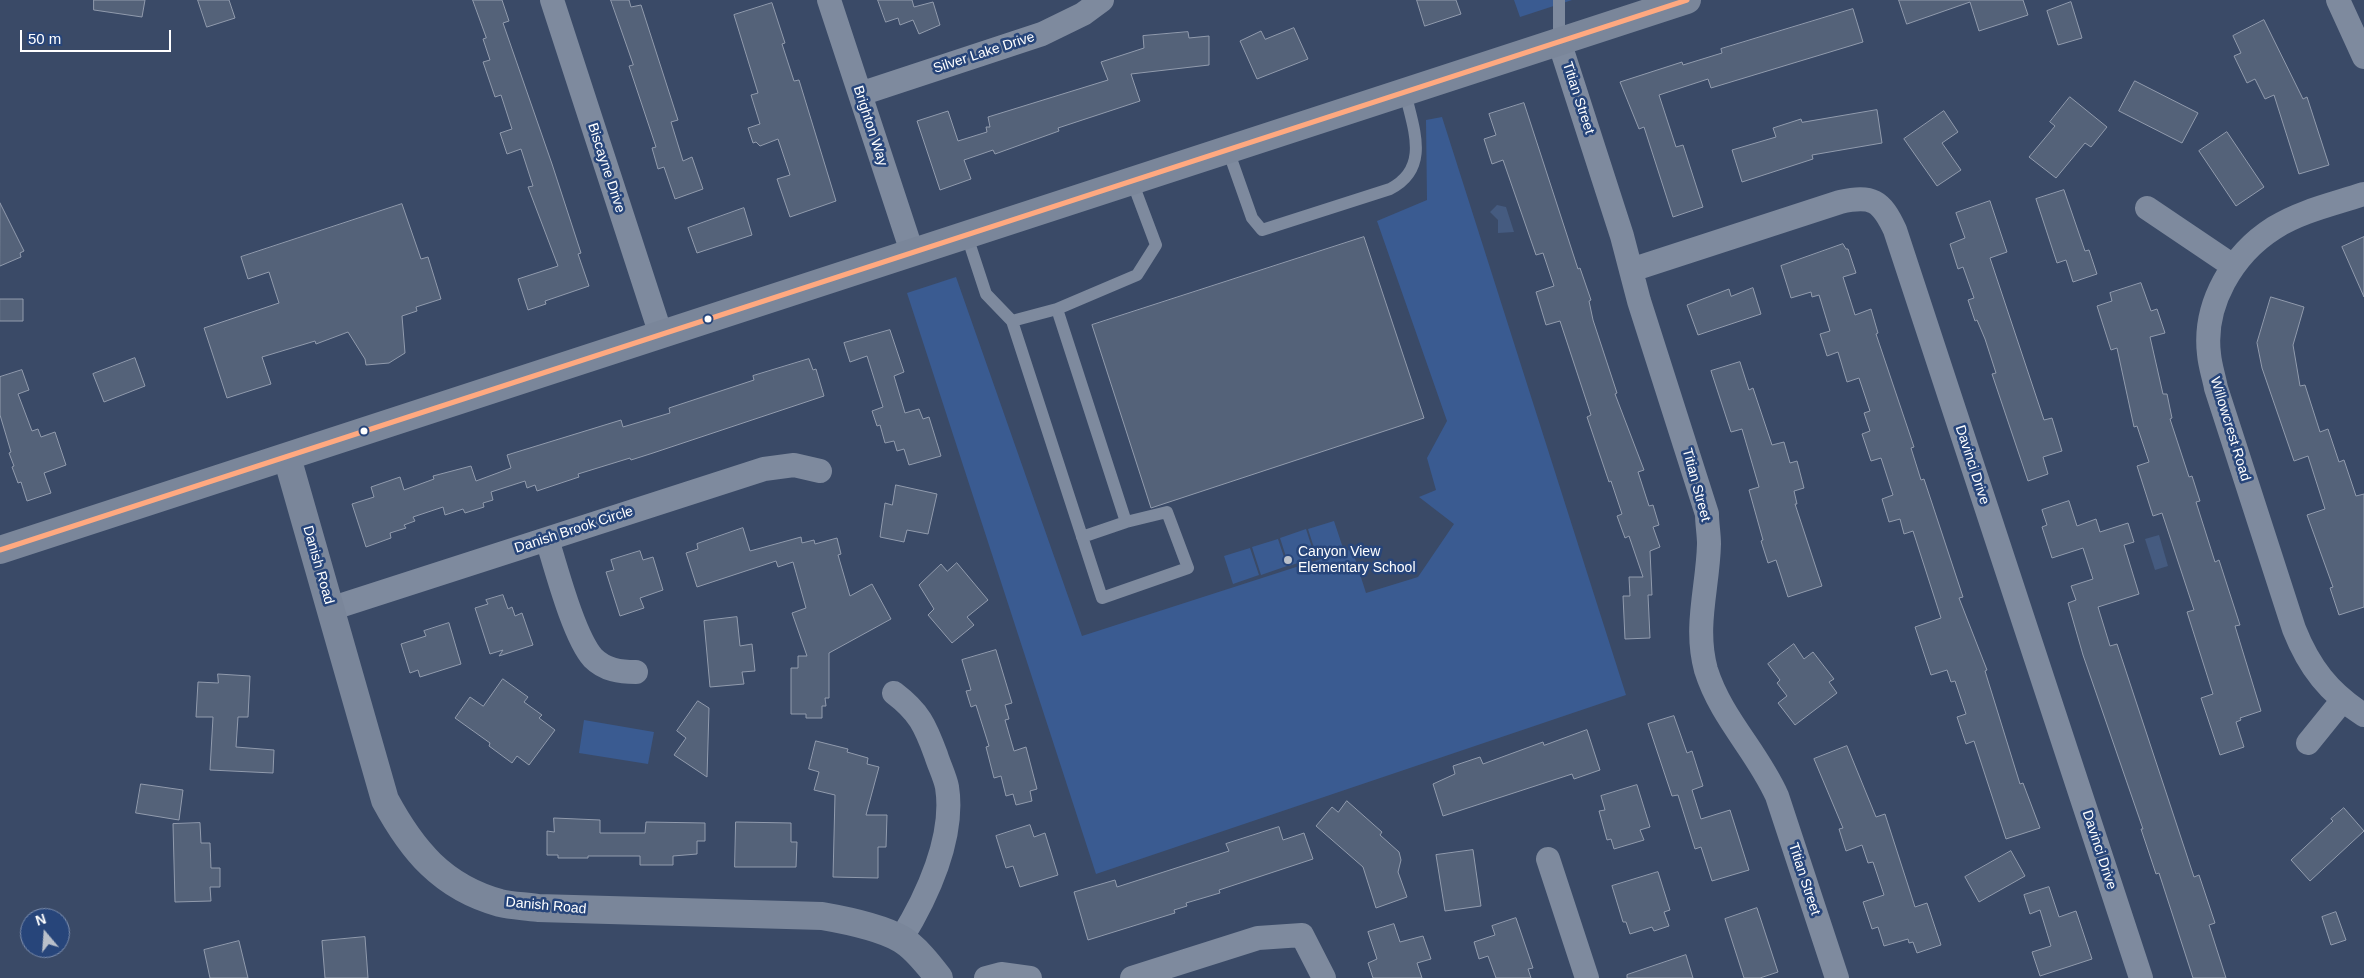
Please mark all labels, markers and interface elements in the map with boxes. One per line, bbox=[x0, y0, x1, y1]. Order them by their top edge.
scale bar bbox=[22, 20, 174, 52]
street label: Silver Lake Drive bbox=[931, 29, 1037, 77]
text: 50 m bbox=[28, 30, 61, 47]
street label: Titian Street bbox=[1558, 60, 1598, 136]
street label: Brighton Way bbox=[849, 84, 891, 168]
street label: Biscayne Drive bbox=[584, 121, 628, 215]
unlabelled marker bbox=[703, 314, 713, 324]
street label: Willowcrest Road bbox=[2206, 375, 2254, 483]
street label: Davinci Drive bbox=[1951, 423, 1993, 507]
unlabelled marker bbox=[359, 426, 369, 436]
street label: Titian Street bbox=[1678, 447, 1714, 523]
street label: Danish Brook Circle bbox=[513, 503, 635, 557]
street label: Danish Road bbox=[299, 524, 337, 606]
place label: Canyon View Elementary School bbox=[1298, 544, 1416, 576]
marker: Canyon View Elementary School bbox=[1282, 554, 1294, 566]
street label: Davinci Drive bbox=[2078, 808, 2120, 892]
street label: Titian Street bbox=[1784, 841, 1824, 917]
street label: Danish Road bbox=[505, 894, 587, 918]
north arrow bbox=[20, 908, 70, 958]
text: N bbox=[33, 911, 48, 929]

